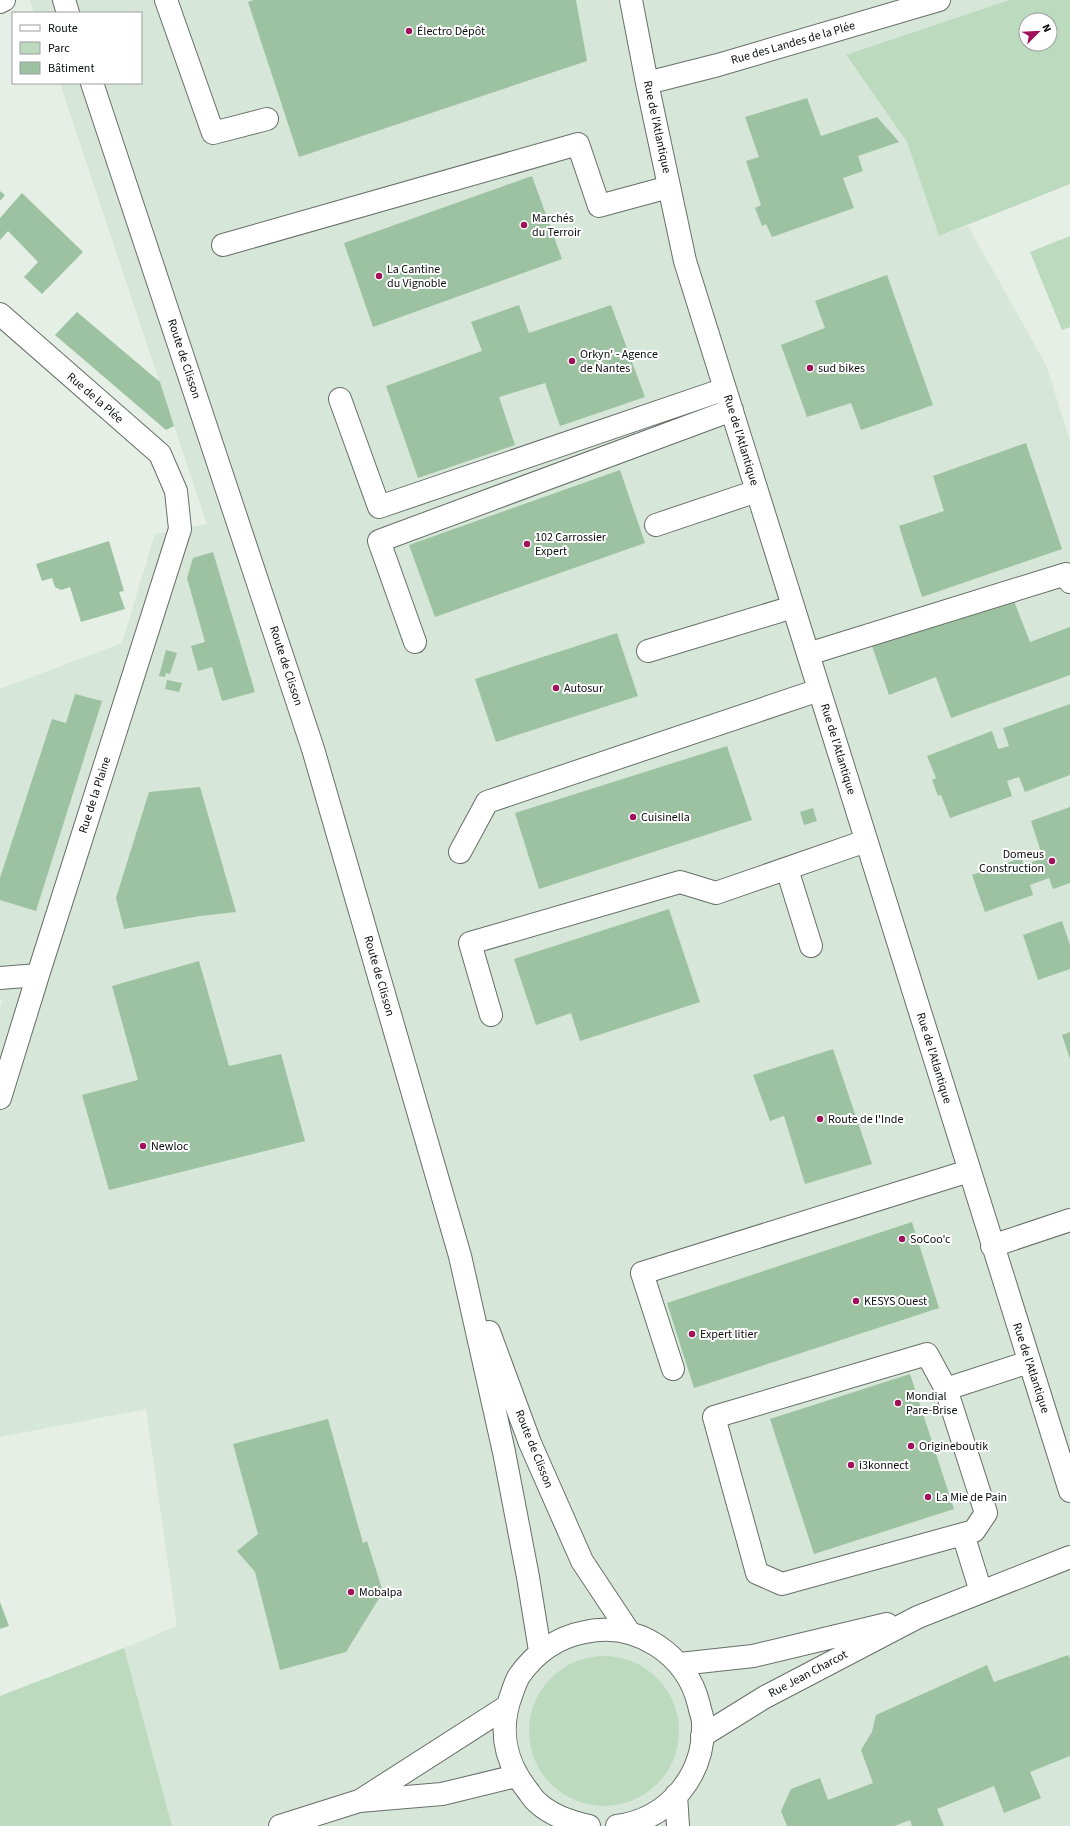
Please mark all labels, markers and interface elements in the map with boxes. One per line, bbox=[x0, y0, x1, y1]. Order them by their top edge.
legend bbox=[12, 12, 142, 84]
north arrow bbox=[1018, 12, 1058, 52]
street label: Rue des Landes de la Plée bbox=[729, 17, 857, 69]
text: Route bbox=[48, 20, 78, 37]
text: N bbox=[1038, 22, 1055, 35]
place label: Électro Dépôt bbox=[417, 23, 485, 40]
marker: Électro Dépôt bbox=[404, 26, 414, 36]
text: Parc bbox=[48, 40, 70, 57]
text: Bâtiment bbox=[48, 60, 94, 77]
street label: Rue de l'Atlantique bbox=[639, 79, 675, 175]
place label: Marchés du Terroir bbox=[532, 210, 582, 241]
marker: Marchés du Terroir bbox=[519, 220, 529, 230]
place label: La Cantine du Vignoble bbox=[387, 261, 447, 292]
marker: La Cantine du Vignoble bbox=[374, 271, 384, 281]
street label: Route de Clisson bbox=[163, 317, 205, 401]
place label: Orkyn' - Agence de Nantes bbox=[580, 346, 658, 377]
marker: Orkyn' - Agence de Nantes bbox=[567, 356, 577, 366]
place label: sud bikes bbox=[818, 360, 865, 377]
marker: sud bikes bbox=[805, 363, 815, 373]
street label: Rue de la Plée bbox=[63, 369, 127, 427]
street label: Rue de l'Atlantique bbox=[719, 392, 763, 488]
place label: 102 Carrossier Expert bbox=[535, 529, 607, 560]
marker: 102 Carrossier Expert bbox=[522, 539, 532, 549]
street label: Route de Clisson bbox=[265, 624, 307, 708]
place label: Autosur bbox=[564, 680, 604, 697]
marker: Autosur bbox=[551, 683, 561, 693]
street label: Rue de l'Atlantique bbox=[816, 701, 860, 797]
street label: Rue de la Plaine bbox=[75, 754, 115, 835]
place label: Cuisinella bbox=[641, 809, 690, 826]
marker: Cuisinella bbox=[628, 812, 638, 822]
place label: Domeus Construction bbox=[979, 846, 1044, 877]
marker: Domeus Construction bbox=[1047, 856, 1057, 866]
street label: Route de Clisson bbox=[359, 934, 399, 1018]
street label: Rue de l'Atlantique bbox=[912, 1010, 956, 1106]
place label: Route de l'Inde bbox=[828, 1111, 903, 1128]
marker: Route de l'Inde bbox=[815, 1114, 825, 1124]
place label: Newloc bbox=[151, 1138, 189, 1155]
marker: Newloc bbox=[138, 1141, 148, 1151]
place label: SoCoo'c bbox=[910, 1231, 951, 1248]
marker: SoCoo'c bbox=[897, 1234, 907, 1244]
place label: KESYS Ouest bbox=[864, 1293, 927, 1310]
marker: KESYS Ouest bbox=[851, 1296, 861, 1306]
street label: Rue de l'Atlantique bbox=[1008, 1321, 1054, 1416]
place label: Expert litier bbox=[700, 1326, 759, 1343]
marker: Expert litier bbox=[687, 1329, 697, 1339]
place label: Mondial Pare-Brise bbox=[906, 1388, 957, 1419]
marker: Mondial Pare-Brise bbox=[893, 1398, 903, 1408]
street label: Route de Clisson bbox=[511, 1407, 557, 1491]
place label: Origineboutik bbox=[919, 1438, 988, 1455]
marker: Origineboutik bbox=[906, 1441, 916, 1451]
place label: i3konnect bbox=[859, 1457, 909, 1474]
marker: i3konnect bbox=[846, 1460, 856, 1470]
place label: La Mie de Pain bbox=[936, 1489, 1007, 1506]
marker: La Mie de Pain bbox=[923, 1492, 933, 1502]
place label: Mobalpa bbox=[359, 1584, 402, 1601]
marker: Mobalpa bbox=[346, 1587, 356, 1597]
street label: Rue Jean Charcot bbox=[765, 1646, 851, 1702]

